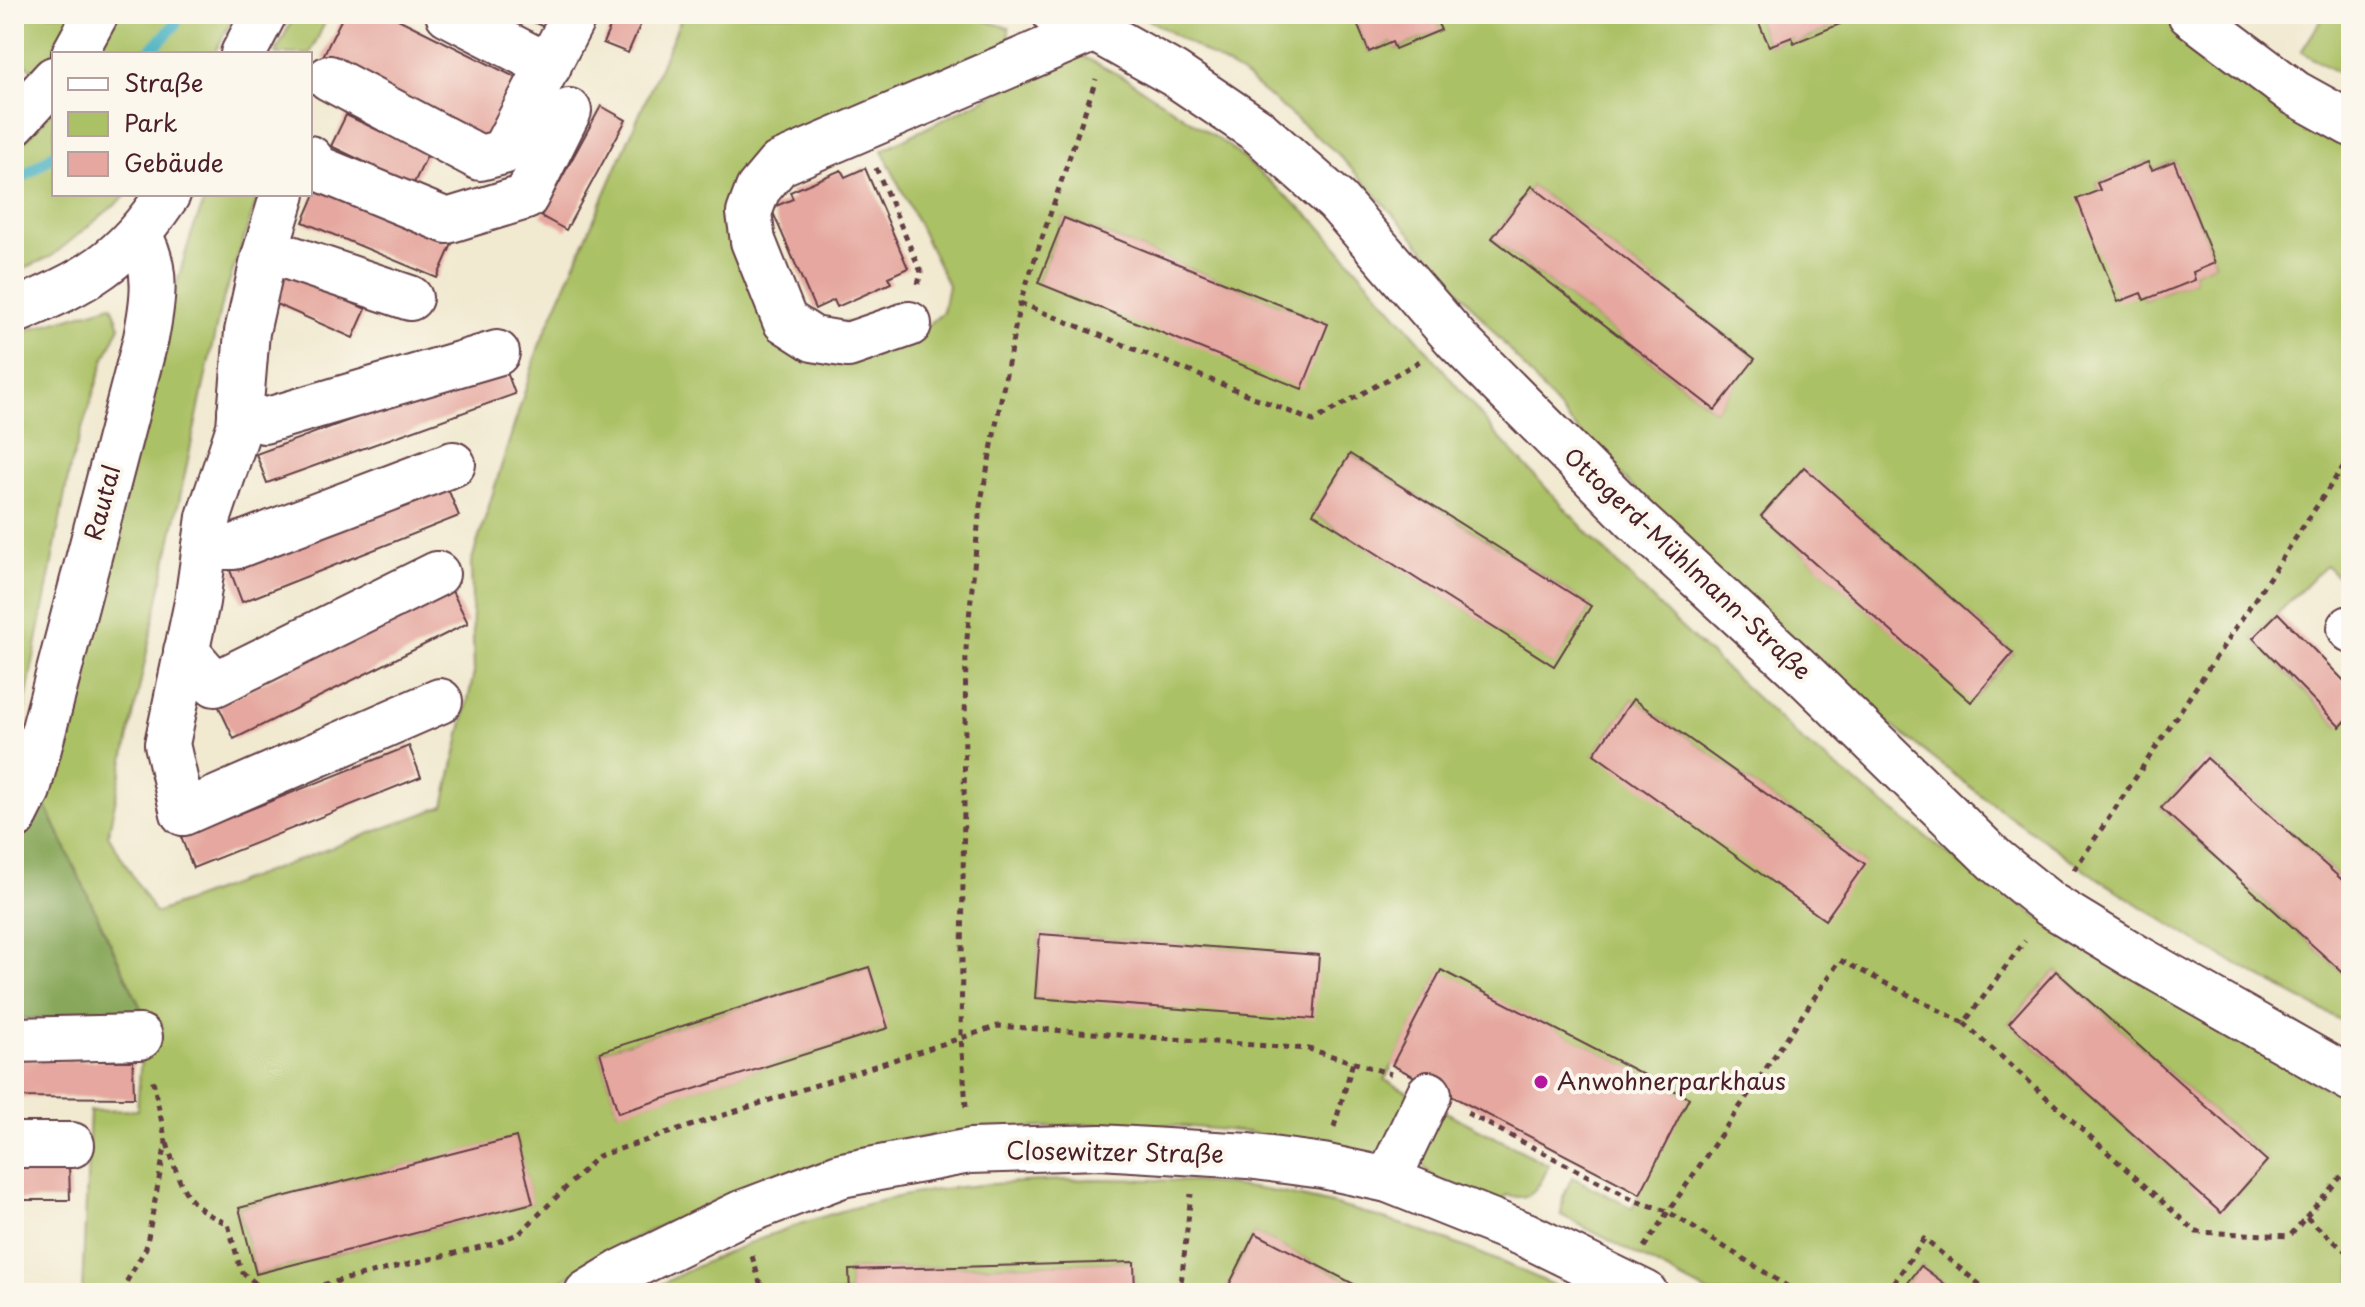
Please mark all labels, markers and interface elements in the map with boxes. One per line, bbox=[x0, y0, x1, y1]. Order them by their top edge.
legend bbox=[52, 52, 312, 196]
text: Straße bbox=[124, 64, 203, 100]
text: Park bbox=[124, 104, 178, 140]
text: Gebäude bbox=[124, 144, 224, 180]
street label: Ottogerd-Mühlmann-Straße bbox=[1556, 438, 1820, 687]
street label: Rautal bbox=[74, 461, 128, 544]
place label: Anwohnerparkhaus bbox=[1557, 1062, 1786, 1098]
marker: Anwohnerparkhaus bbox=[1532, 1073, 1550, 1091]
street label: Closewitzer Straße bbox=[1006, 1131, 1224, 1171]

